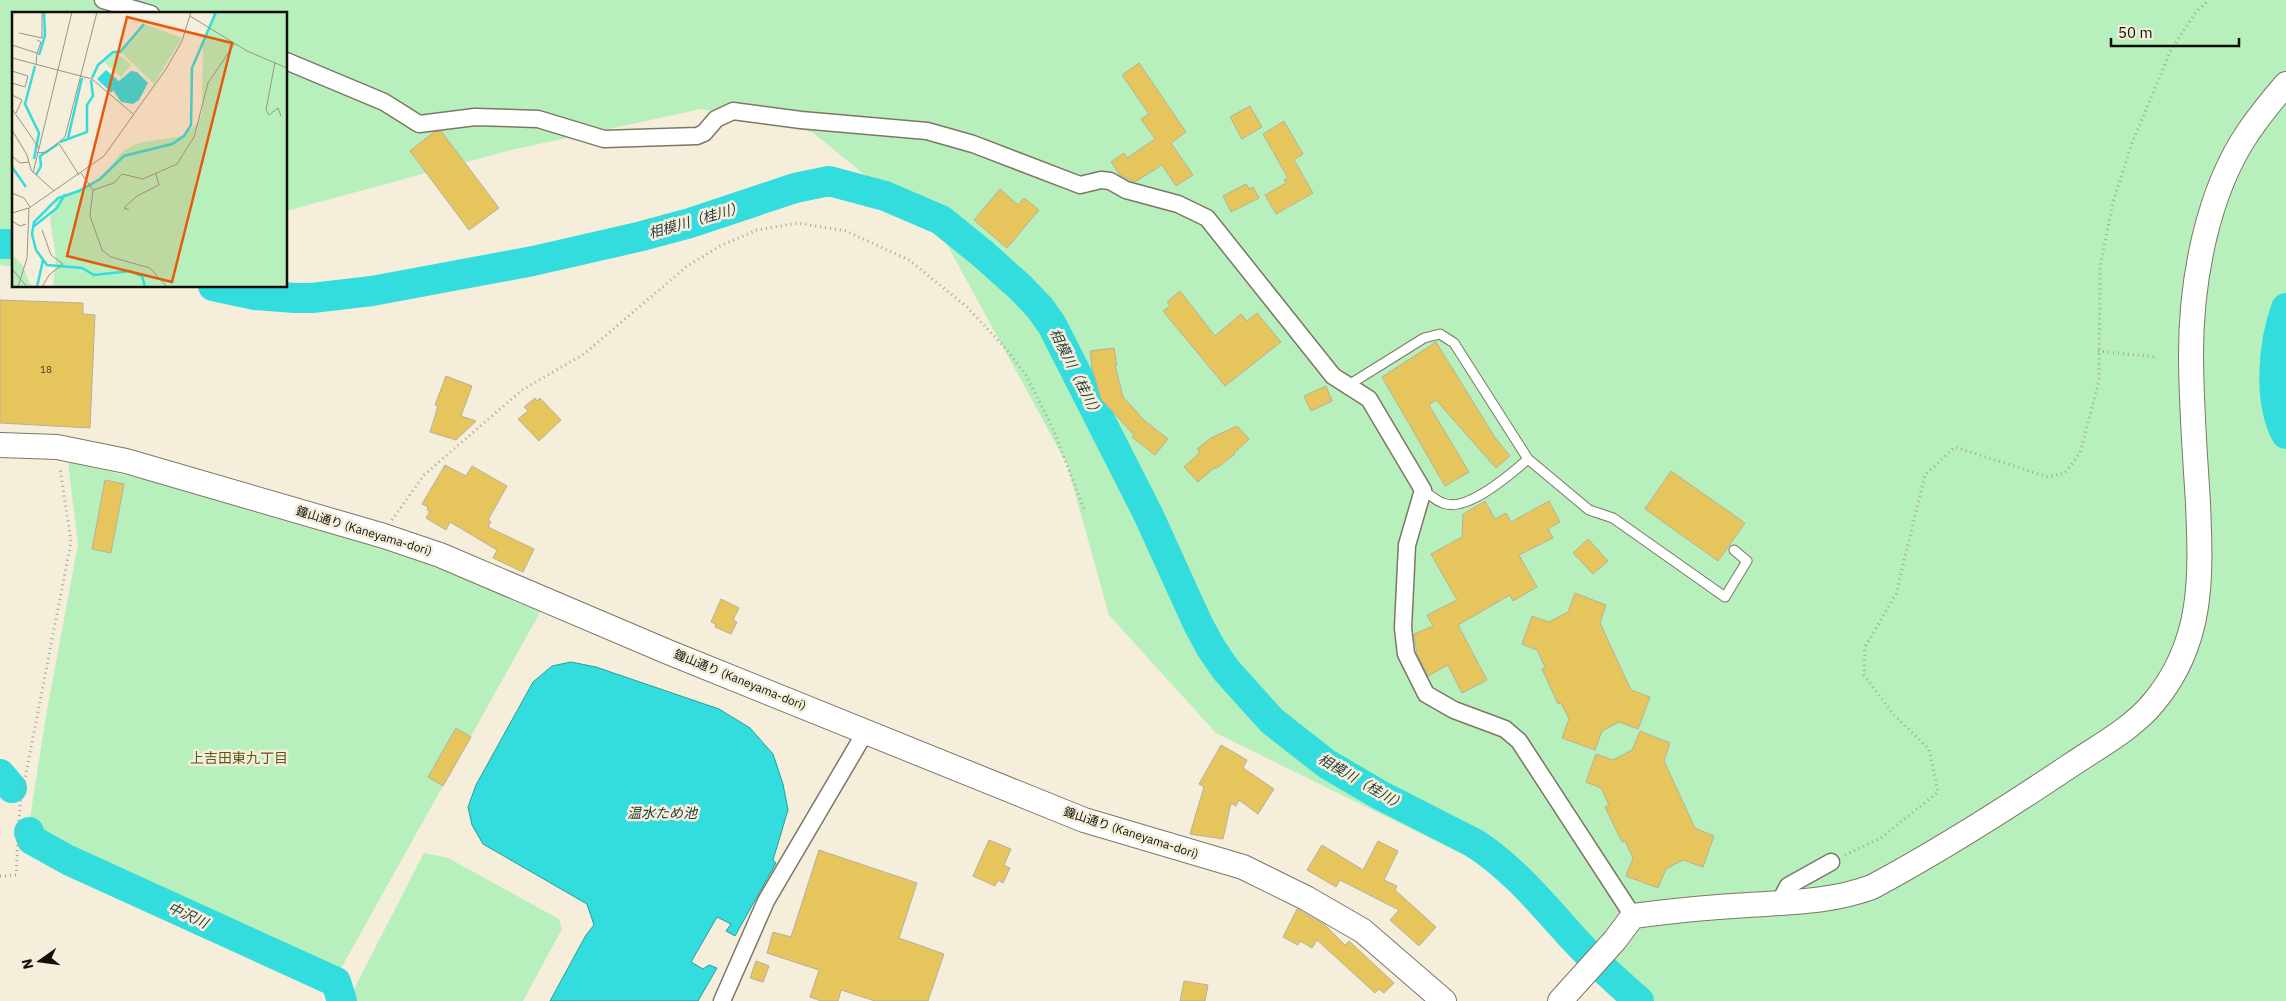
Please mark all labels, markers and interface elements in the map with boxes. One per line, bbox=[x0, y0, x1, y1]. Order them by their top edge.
inset map bbox=[12, 12, 288, 288]
scale bar bbox=[2111, 15, 2238, 47]
text: 50 m bbox=[2118, 23, 2153, 42]
water label: 相模川（桂川） bbox=[646, 198, 746, 242]
water label: 相模川（桂川） bbox=[1046, 325, 1106, 421]
house number: 18 bbox=[40, 363, 52, 376]
street label: 鐘山通り (Kaneyama-dori) bbox=[294, 503, 434, 558]
street label: 鐘山通り (Kaneyama-dori) bbox=[672, 646, 808, 713]
district label: 上吉田東九丁目 bbox=[190, 749, 288, 767]
water label: 相模川（桂川） bbox=[1315, 750, 1409, 814]
water label: 温水ため池 bbox=[627, 804, 699, 822]
street label: 鐘山通り (Kaneyama-dori) bbox=[1062, 804, 1201, 861]
water label: 中沢川 bbox=[165, 898, 213, 933]
north arrow bbox=[15, 936, 65, 986]
text: N bbox=[17, 957, 37, 971]

